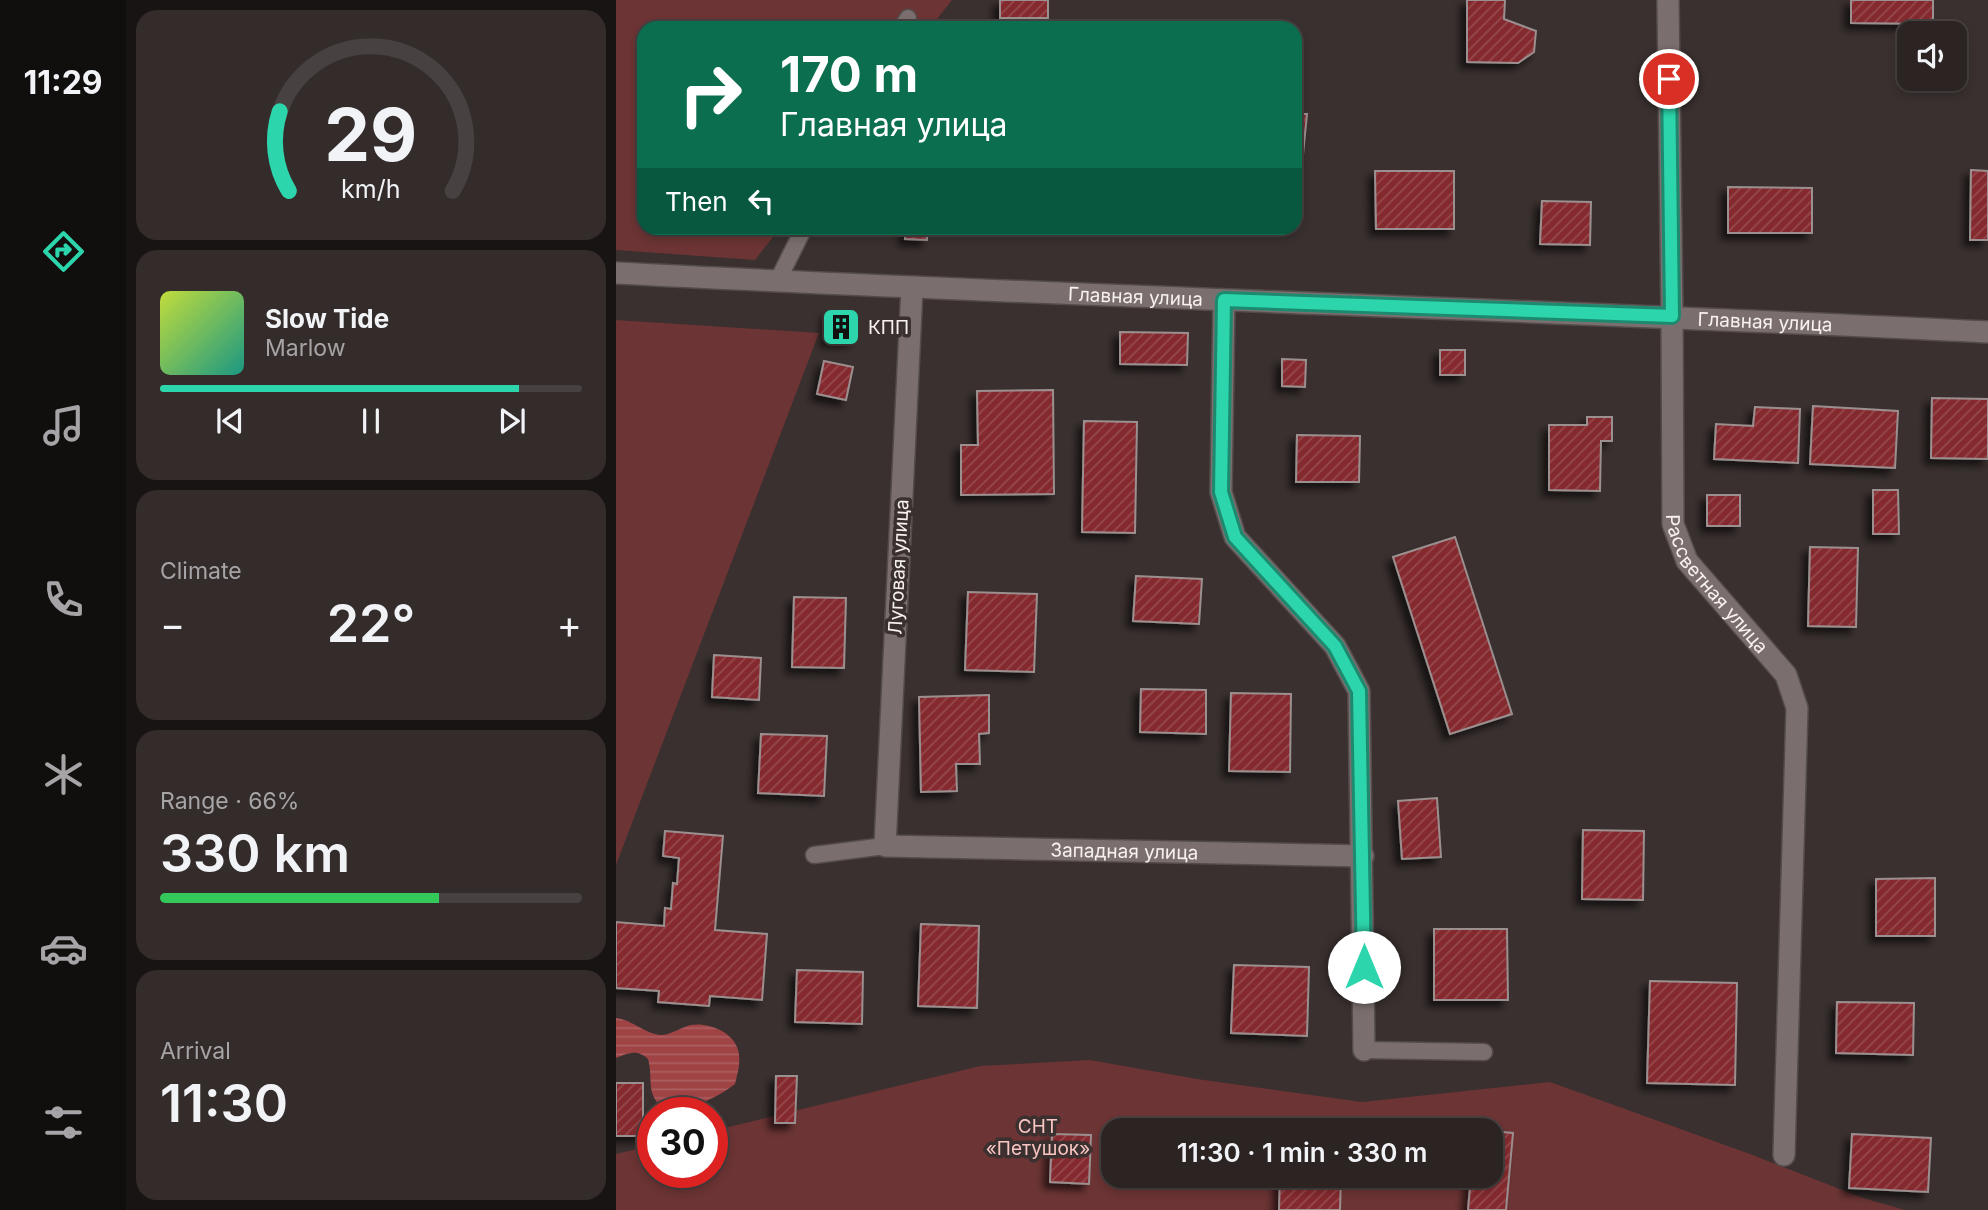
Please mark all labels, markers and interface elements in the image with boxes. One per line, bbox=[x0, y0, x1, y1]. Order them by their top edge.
map controls bbox=[1897, 21, 1967, 91]
button: sound bbox=[1897, 21, 1967, 91]
text: 170 m bbox=[780, 45, 918, 104]
icon: right bbox=[665, 49, 756, 140]
pin bbox=[1639, 49, 1699, 109]
icon: arrive bbox=[1650, 60, 1688, 98]
text: 11:29 bbox=[23, 63, 103, 102]
text: 29 bbox=[324, 90, 418, 179]
text: Главная улица bbox=[780, 105, 1008, 144]
text: km/h bbox=[341, 174, 401, 204]
icon: left bbox=[742, 182, 780, 220]
text: Then bbox=[665, 186, 728, 217]
icon: directions bbox=[39, 227, 88, 276]
street label: Главная улица bbox=[1067, 283, 1203, 311]
text: Slow Tide bbox=[265, 303, 389, 334]
building icon: КПП bbox=[820, 306, 862, 348]
street label: Главная улица bbox=[1697, 308, 1833, 337]
place label: КПП bbox=[868, 316, 909, 339]
text: Marlow bbox=[265, 334, 345, 362]
icon: music bbox=[39, 401, 88, 450]
icon: previous bbox=[211, 402, 249, 440]
icon: pause bbox=[352, 402, 390, 440]
icon: next bbox=[493, 402, 531, 440]
street label: Луговая улица bbox=[883, 499, 914, 635]
street label: Рассветная улица bbox=[1661, 514, 1773, 658]
text: Climate bbox=[160, 557, 242, 585]
icon: phone bbox=[39, 575, 88, 624]
text: 22° bbox=[327, 592, 415, 655]
text: − bbox=[160, 601, 185, 647]
text: + bbox=[557, 601, 582, 647]
icon: climate bbox=[39, 750, 88, 799]
text: Range · 66% bbox=[160, 787, 299, 815]
text: 330 km bbox=[160, 822, 350, 885]
street label: Западная улица bbox=[1050, 838, 1199, 865]
icon: car bbox=[39, 924, 88, 973]
position arrow bbox=[1327, 930, 1401, 1004]
text: Arrival bbox=[160, 1037, 231, 1065]
text: 11:30 bbox=[160, 1072, 288, 1135]
speed limit sign: 30 bbox=[637, 1097, 728, 1188]
icon: filters bbox=[39, 1098, 88, 1147]
park label: СНТ «Петушок» bbox=[986, 1115, 1090, 1160]
text: 11:30 · 1 min · 330 m bbox=[1177, 1137, 1427, 1168]

